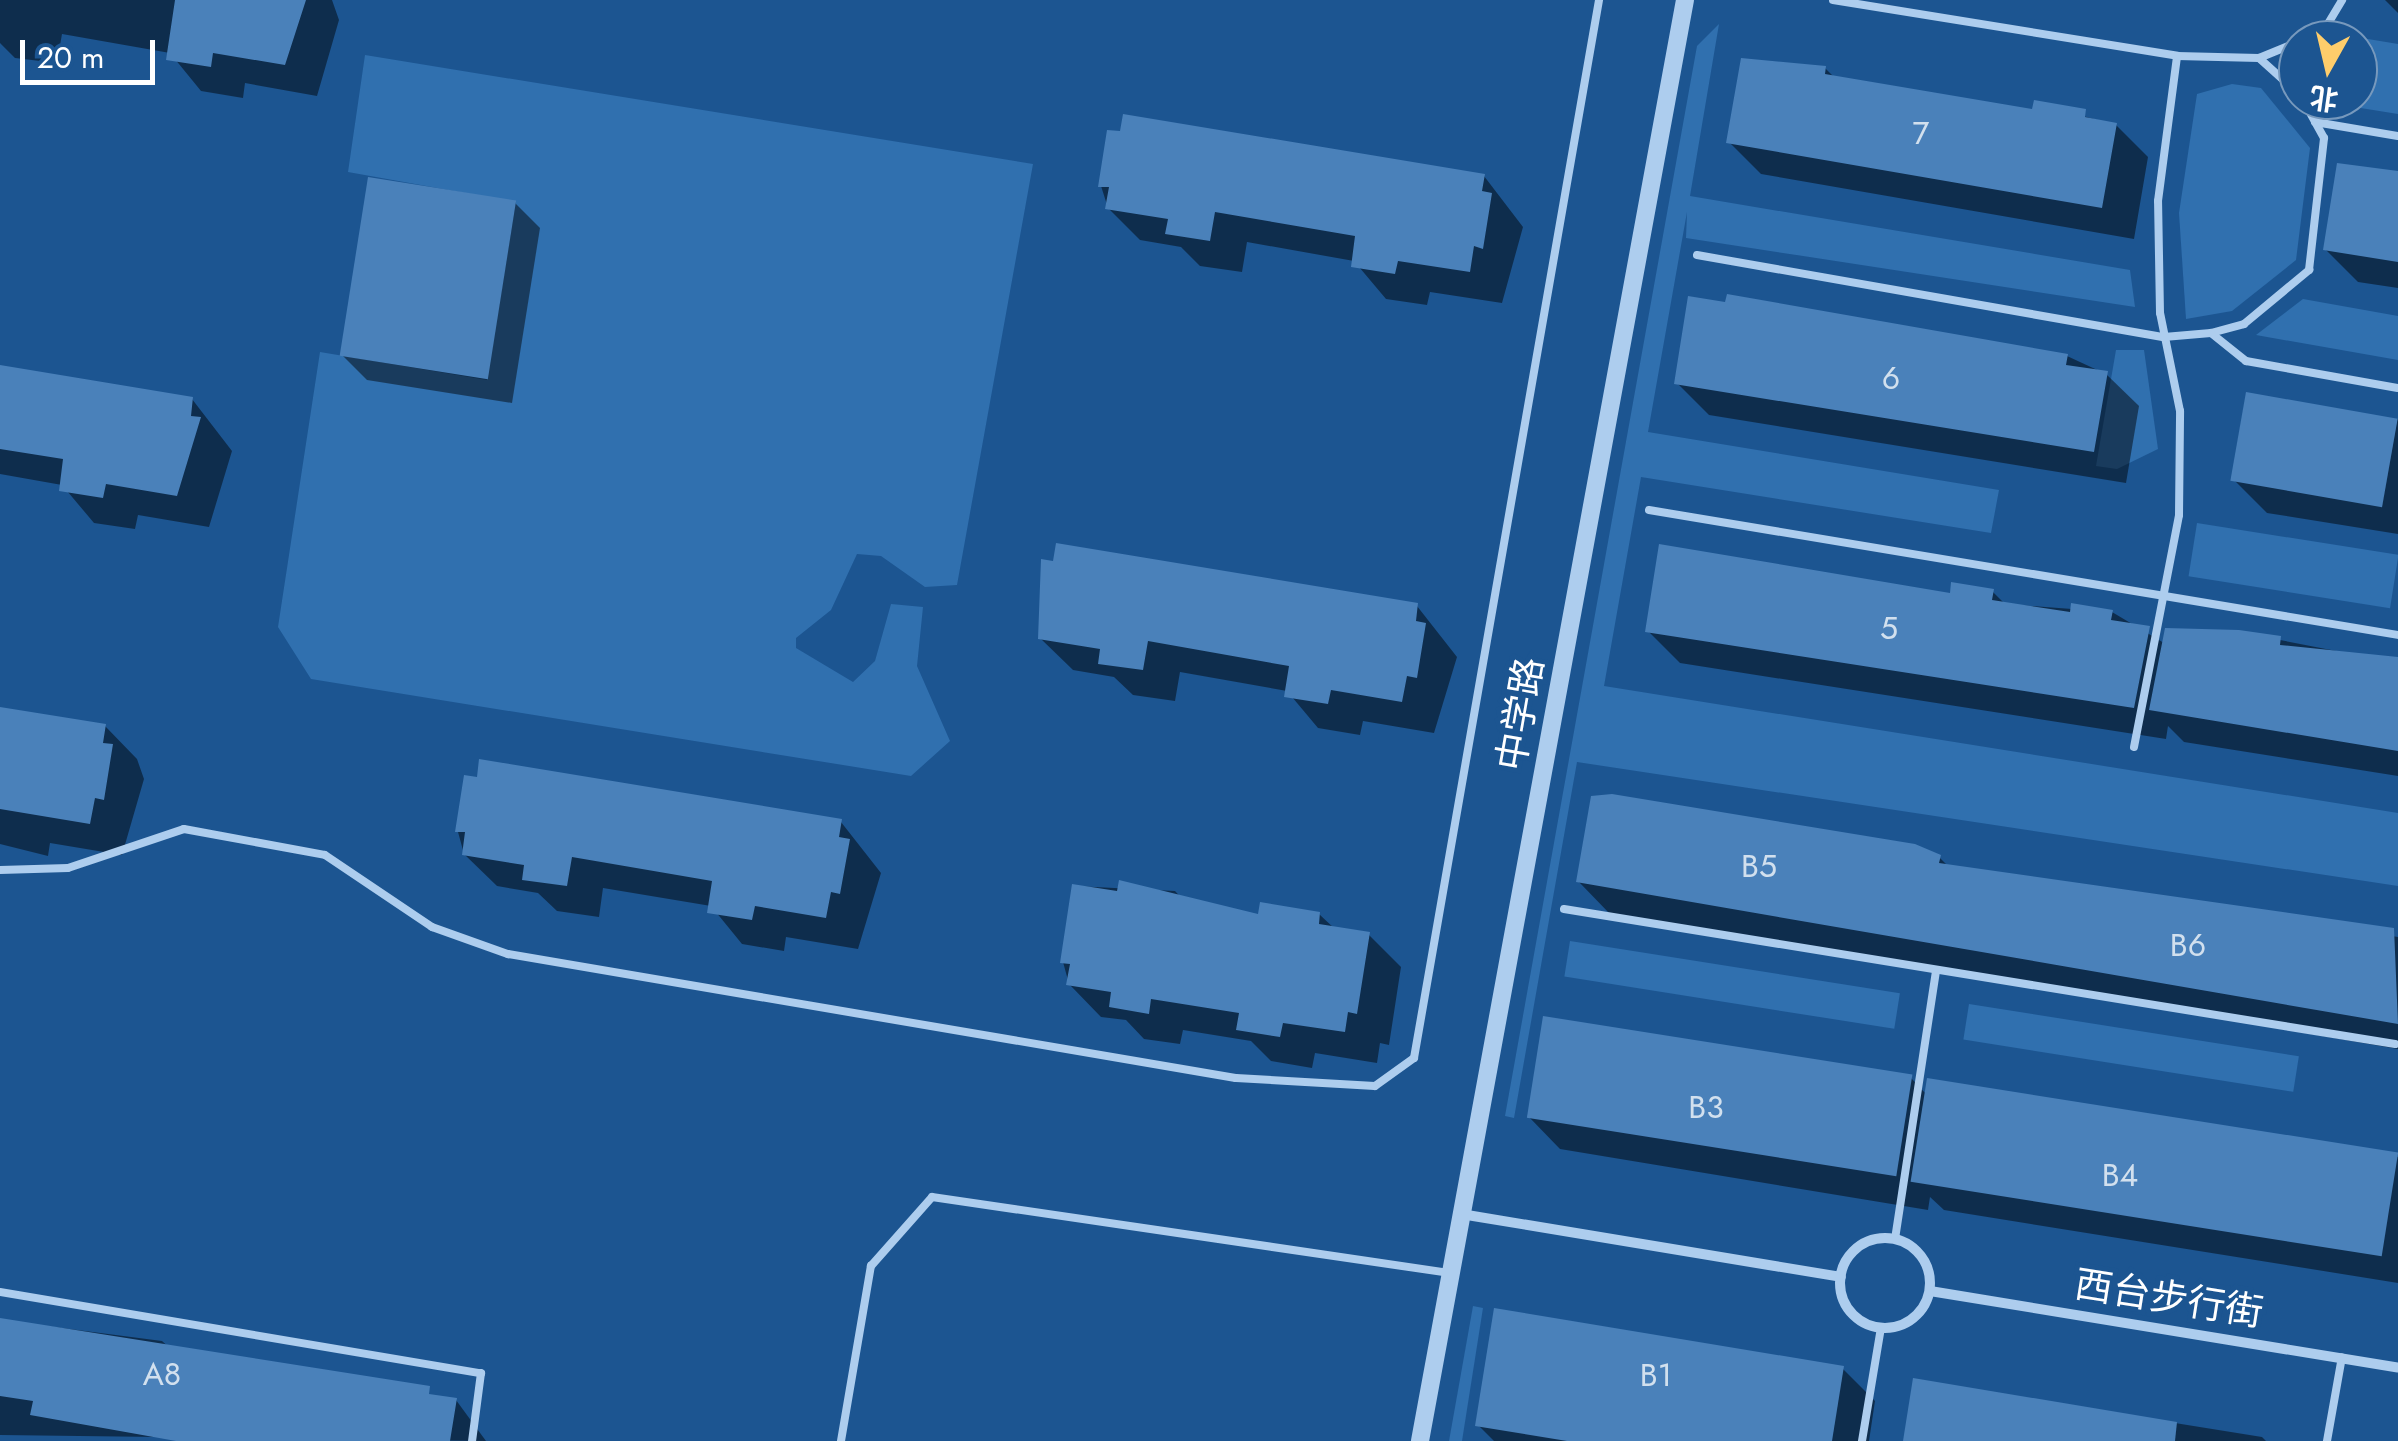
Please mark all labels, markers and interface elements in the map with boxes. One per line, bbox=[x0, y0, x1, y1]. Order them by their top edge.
scale bar bbox=[25, 20, 160, 82]
north arrow bbox=[2278, 20, 2378, 120]
text: 20 m bbox=[37, 36, 104, 79]
text: 北 bbox=[2307, 76, 2341, 120]
house number: 7 bbox=[1913, 114, 1929, 152]
house number: 6 bbox=[1882, 359, 1900, 397]
house number: 5 bbox=[1880, 609, 1898, 647]
street label: 中学路 bbox=[1488, 654, 1552, 774]
house number: B5 bbox=[1741, 847, 1777, 885]
house number: B6 bbox=[2170, 926, 2206, 964]
house number: B3 bbox=[1688, 1088, 1724, 1126]
house number: B4 bbox=[2102, 1156, 2138, 1194]
street label: 西台步行街 bbox=[2072, 1261, 2266, 1335]
house number: A8 bbox=[143, 1355, 181, 1393]
house number: B1 bbox=[1640, 1356, 1672, 1394]

